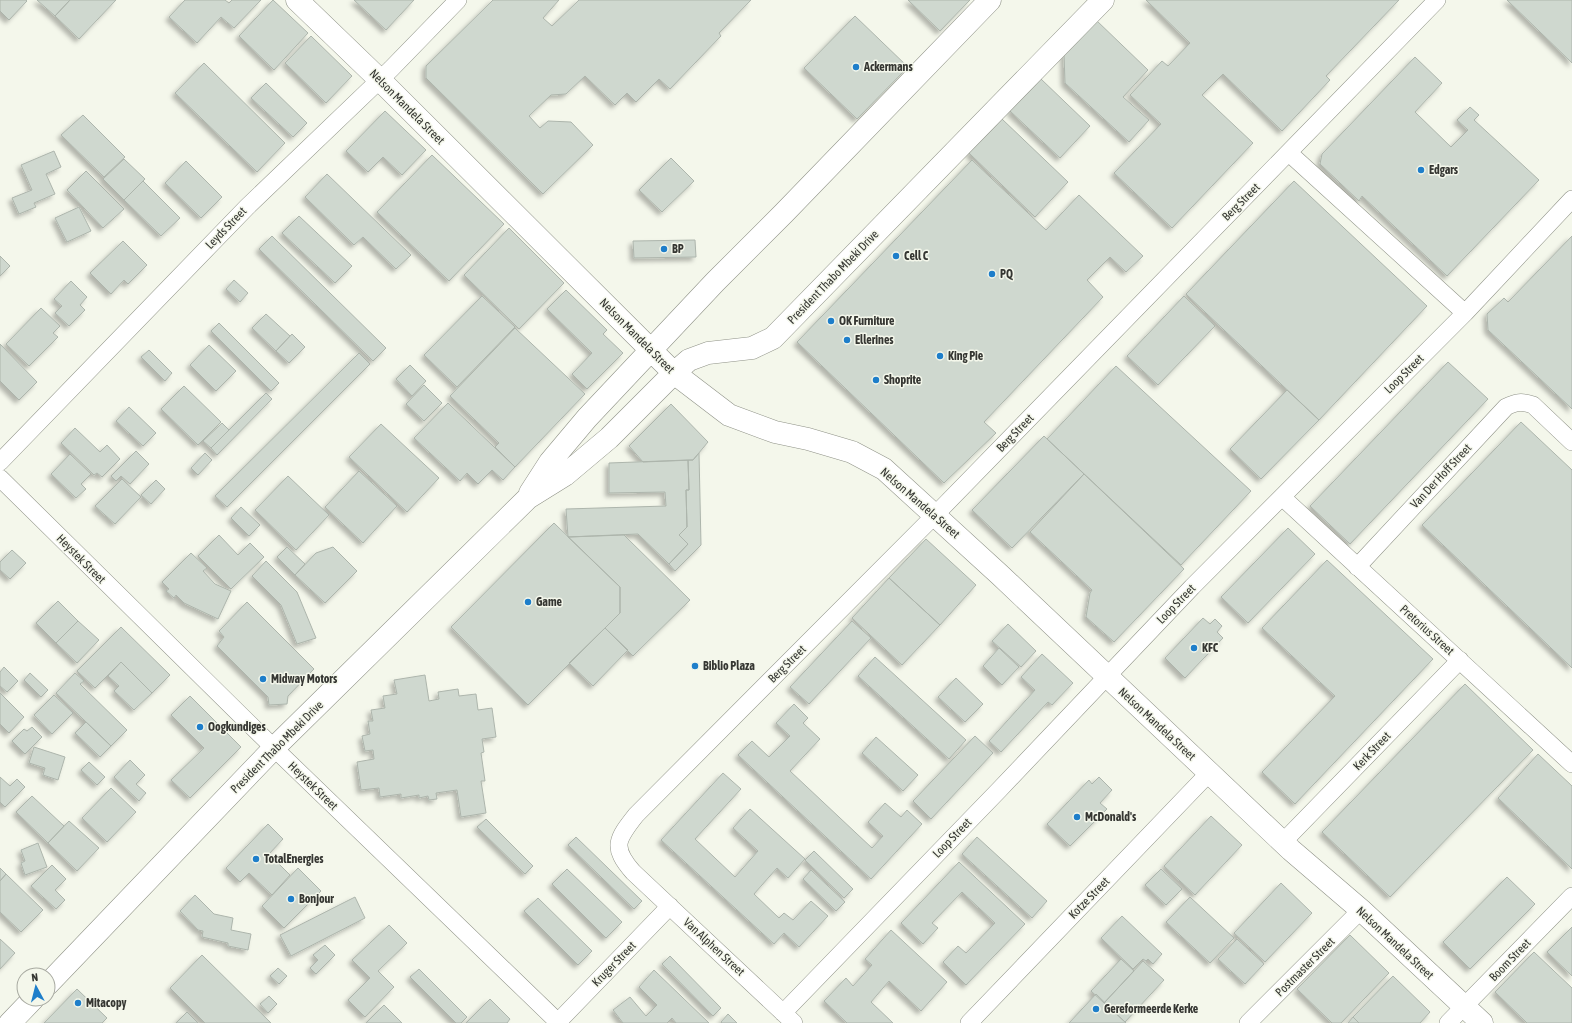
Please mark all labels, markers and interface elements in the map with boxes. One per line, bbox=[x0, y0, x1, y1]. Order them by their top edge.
place label: Ackermans bbox=[863, 60, 913, 74]
marker: Ackermans bbox=[851, 62, 861, 72]
street label: Nelson Mandela Street bbox=[367, 67, 448, 148]
place label: Edgars bbox=[1429, 163, 1459, 177]
marker: Edgars bbox=[1416, 165, 1426, 175]
street label: Berg Street bbox=[1219, 180, 1263, 224]
street label: Leyds Street bbox=[203, 204, 250, 252]
street label: President Thabo Mbeki Drive bbox=[785, 227, 881, 327]
place label: BP bbox=[672, 242, 684, 256]
marker: BP bbox=[659, 244, 669, 254]
place label: Cell C bbox=[904, 249, 929, 263]
marker: Cell C bbox=[891, 251, 901, 261]
place label: PQ bbox=[1000, 267, 1013, 281]
marker: PQ bbox=[987, 269, 997, 279]
street label: Nelson Mandela Street bbox=[597, 296, 678, 377]
place label: OK Furniture bbox=[839, 314, 895, 328]
marker: OK Furniture bbox=[826, 316, 836, 326]
place label: Ellerines bbox=[855, 333, 894, 347]
marker: Ellerines bbox=[842, 335, 852, 345]
place label: King Pie bbox=[948, 349, 984, 363]
marker: King Pie bbox=[935, 351, 945, 361]
street label: Loop Street bbox=[1382, 351, 1427, 396]
place label: Shoprite bbox=[884, 373, 922, 387]
marker: Shoprite bbox=[871, 375, 881, 385]
street label: Berg Street bbox=[993, 411, 1037, 455]
street label: Van Der Hoff Street bbox=[1408, 440, 1475, 511]
street label: Nelson Mandela Street bbox=[878, 465, 963, 542]
street label: Heystek Street bbox=[54, 532, 109, 587]
street label: Loop Street bbox=[1154, 581, 1199, 627]
place label: Game bbox=[536, 595, 563, 609]
marker: Game bbox=[523, 597, 533, 607]
street label: Pretorius Street bbox=[1397, 602, 1457, 658]
place label: KFC bbox=[1202, 641, 1219, 655]
street label: Berg Street bbox=[765, 642, 809, 686]
marker: KFC bbox=[1189, 643, 1199, 653]
place label: Biblio Plaza bbox=[703, 659, 755, 673]
marker: Biblio Plaza bbox=[690, 661, 700, 671]
place label: Midway Motors bbox=[271, 672, 338, 686]
marker: Midway Motors bbox=[258, 674, 268, 684]
street label: Nelson Mandela Street bbox=[1116, 685, 1199, 764]
street label: President Thabo Mbeki Drive bbox=[228, 698, 326, 796]
place label: Oogkundiges bbox=[208, 720, 267, 734]
marker: Oogkundiges bbox=[195, 722, 205, 732]
street label: Kerk Street bbox=[1350, 729, 1394, 773]
street label: Heystek Street bbox=[285, 759, 341, 813]
place label: McDonald's bbox=[1085, 810, 1137, 824]
marker: McDonald's bbox=[1072, 812, 1082, 822]
street label: Loop Street bbox=[930, 815, 975, 861]
place label: TotalEnergies bbox=[264, 852, 324, 866]
marker: TotalEnergies bbox=[251, 854, 261, 864]
street label: Kotze Street bbox=[1066, 874, 1113, 922]
place label: Bonjour bbox=[299, 892, 334, 906]
marker: Bonjour bbox=[286, 894, 296, 904]
street label: Nelson Mandela Street bbox=[1354, 904, 1437, 983]
street label: Van Alphen Street bbox=[681, 915, 748, 979]
street label: Postmaster Street bbox=[1273, 934, 1338, 999]
street label: Boom Street bbox=[1486, 935, 1534, 984]
street label: Kruger Street bbox=[589, 938, 639, 989]
north arrow bbox=[16, 967, 56, 1007]
text: N bbox=[31, 971, 39, 983]
place label: Mitacopy bbox=[86, 996, 126, 1010]
marker: Mitacopy bbox=[73, 998, 83, 1008]
place label: Gereformeerde Kerke bbox=[1104, 1002, 1199, 1016]
marker: Gereformeerde Kerke bbox=[1091, 1004, 1101, 1014]

